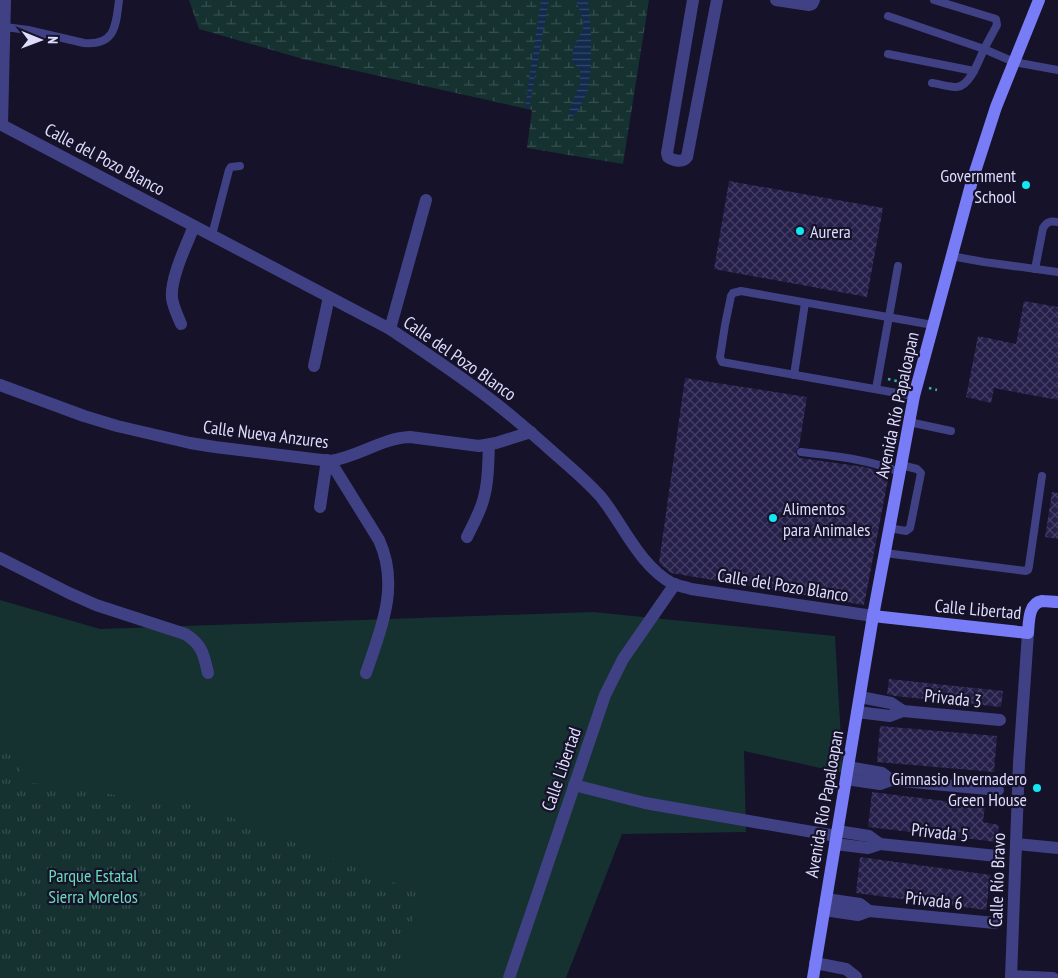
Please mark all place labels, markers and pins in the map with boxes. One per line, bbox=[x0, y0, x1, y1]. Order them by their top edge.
place label: Government School bbox=[940, 164, 1017, 208]
marker: Government School bbox=[1020, 179, 1032, 191]
place label: Aurera bbox=[810, 220, 851, 243]
marker: Aurera bbox=[794, 225, 806, 237]
place label: Alimentos para Animales bbox=[783, 497, 870, 541]
marker: Alimentos para Animales bbox=[767, 512, 779, 524]
place label: Gimnasio Invernadero Green House bbox=[891, 767, 1027, 811]
marker: Gimnasio Invernadero Green House bbox=[1031, 782, 1043, 794]

